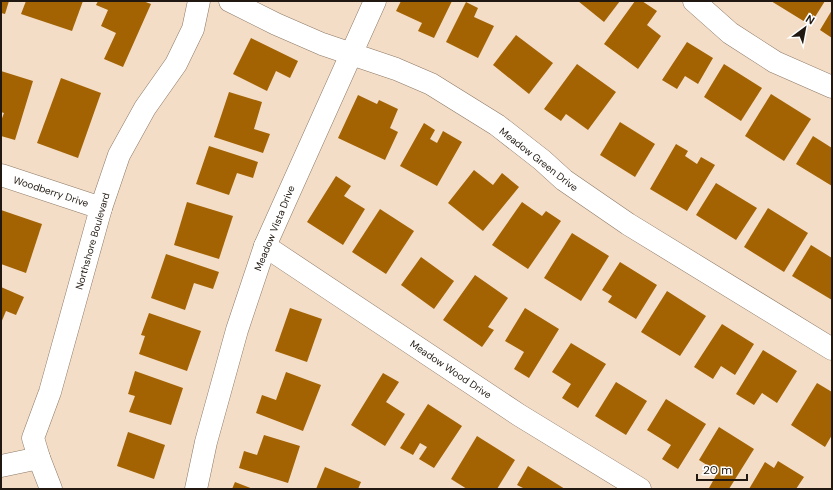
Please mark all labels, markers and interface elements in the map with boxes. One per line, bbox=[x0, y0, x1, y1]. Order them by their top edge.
north arrow bbox=[785, 8, 825, 48]
text: N bbox=[803, 11, 817, 28]
street label: Meadow Green Drive bbox=[497, 125, 581, 194]
street label: Woodberry Drive bbox=[11, 173, 91, 210]
street label: Meadow Vista Drive bbox=[251, 183, 298, 273]
street label: Northshore Boulevard bbox=[72, 191, 113, 291]
street label: Meadow Wood Drive bbox=[408, 337, 494, 402]
scale bar bbox=[697, 456, 747, 482]
text: 20 m bbox=[703, 462, 732, 478]

